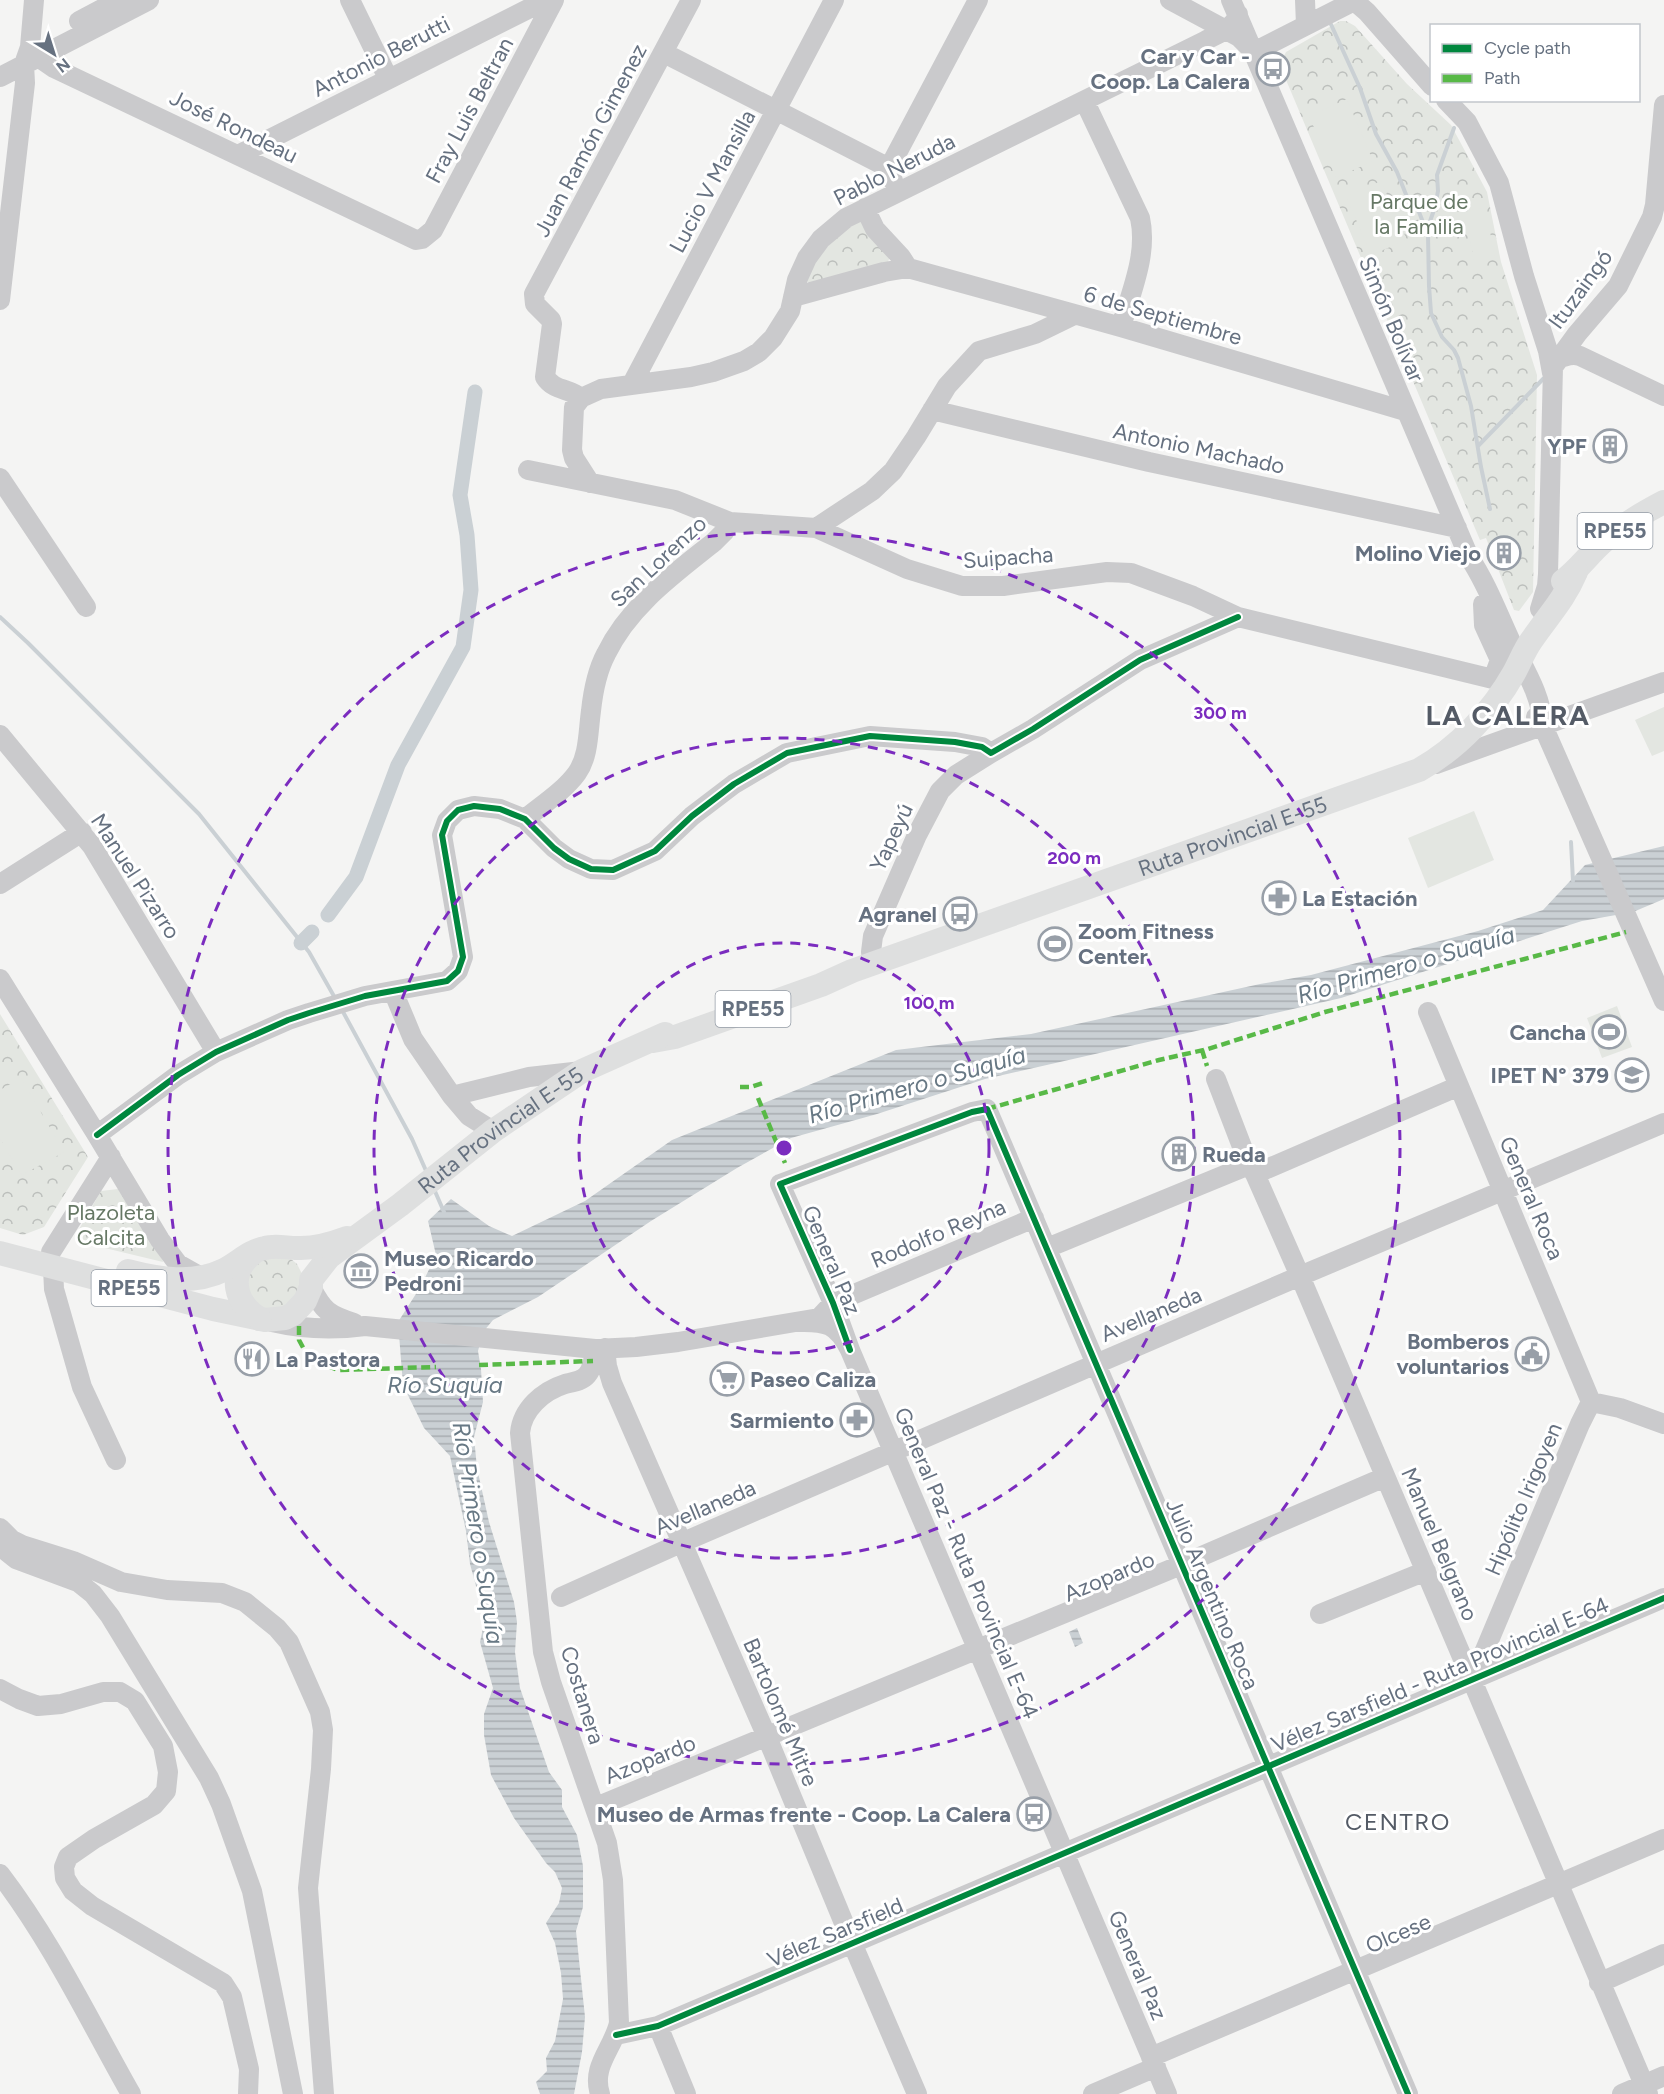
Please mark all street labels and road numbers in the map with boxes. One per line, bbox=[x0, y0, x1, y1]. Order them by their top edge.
street label: Antonio Berutti bbox=[308, 10, 454, 103]
street label: Fray Luis Beltran bbox=[420, 33, 519, 188]
street label: Juan Ramón Gimenez bbox=[528, 39, 653, 241]
street label: José Rondeau bbox=[165, 84, 302, 169]
street label: Lucio V Mansilla bbox=[663, 105, 761, 257]
street label: Pablo Neruda bbox=[829, 127, 959, 212]
street label: Ituzaingó bbox=[1543, 244, 1618, 334]
street label: Simón Bolívar bbox=[1353, 252, 1430, 387]
street label: 6 de Septiembre bbox=[1081, 280, 1245, 351]
street label: Antonio Machado bbox=[1111, 417, 1287, 480]
street label: San Lorenzo bbox=[605, 510, 712, 613]
road number: RPE55 bbox=[1578, 513, 1652, 549]
street label: Suipacha bbox=[962, 541, 1054, 574]
street label: Ruta Provincial E-55 bbox=[1135, 791, 1331, 882]
street label: Yapeyú bbox=[864, 799, 919, 875]
street label: Manuel Pizarro bbox=[85, 808, 186, 944]
road number: RPE55 bbox=[716, 991, 790, 1027]
street label: Ruta Provincial E-55 bbox=[412, 1061, 589, 1200]
street label: General Roca bbox=[1493, 1132, 1570, 1264]
street label: Rodolfo Reyna bbox=[867, 1193, 1010, 1274]
street label: General Paz bbox=[796, 1201, 867, 1319]
road number: RPE55 bbox=[92, 1270, 166, 1306]
street label: Avellaneda bbox=[1097, 1281, 1206, 1348]
street label: General Paz - Ruta Provincial E-64 bbox=[889, 1403, 1045, 1723]
street label: Hipólito Irigoyen bbox=[1479, 1419, 1568, 1580]
street label: Manuel Belgrano bbox=[1395, 1464, 1484, 1625]
street label: Avellaneda bbox=[651, 1474, 760, 1541]
street label: Julio Argentino Roca bbox=[1160, 1495, 1265, 1694]
street label: Azopardo bbox=[1060, 1545, 1159, 1608]
street label: Vélez Sarsfield - Ruta Provincial E-64 bbox=[1267, 1591, 1613, 1758]
street label: Bartolomé Mitre bbox=[737, 1634, 824, 1790]
street label: Costanera bbox=[555, 1643, 610, 1748]
street label: Azopardo bbox=[601, 1729, 700, 1790]
street label: Vélez Sarsfield bbox=[763, 1892, 907, 1973]
street label: General Paz bbox=[1102, 1906, 1173, 2024]
street label: Olcese bbox=[1362, 1908, 1435, 1959]

